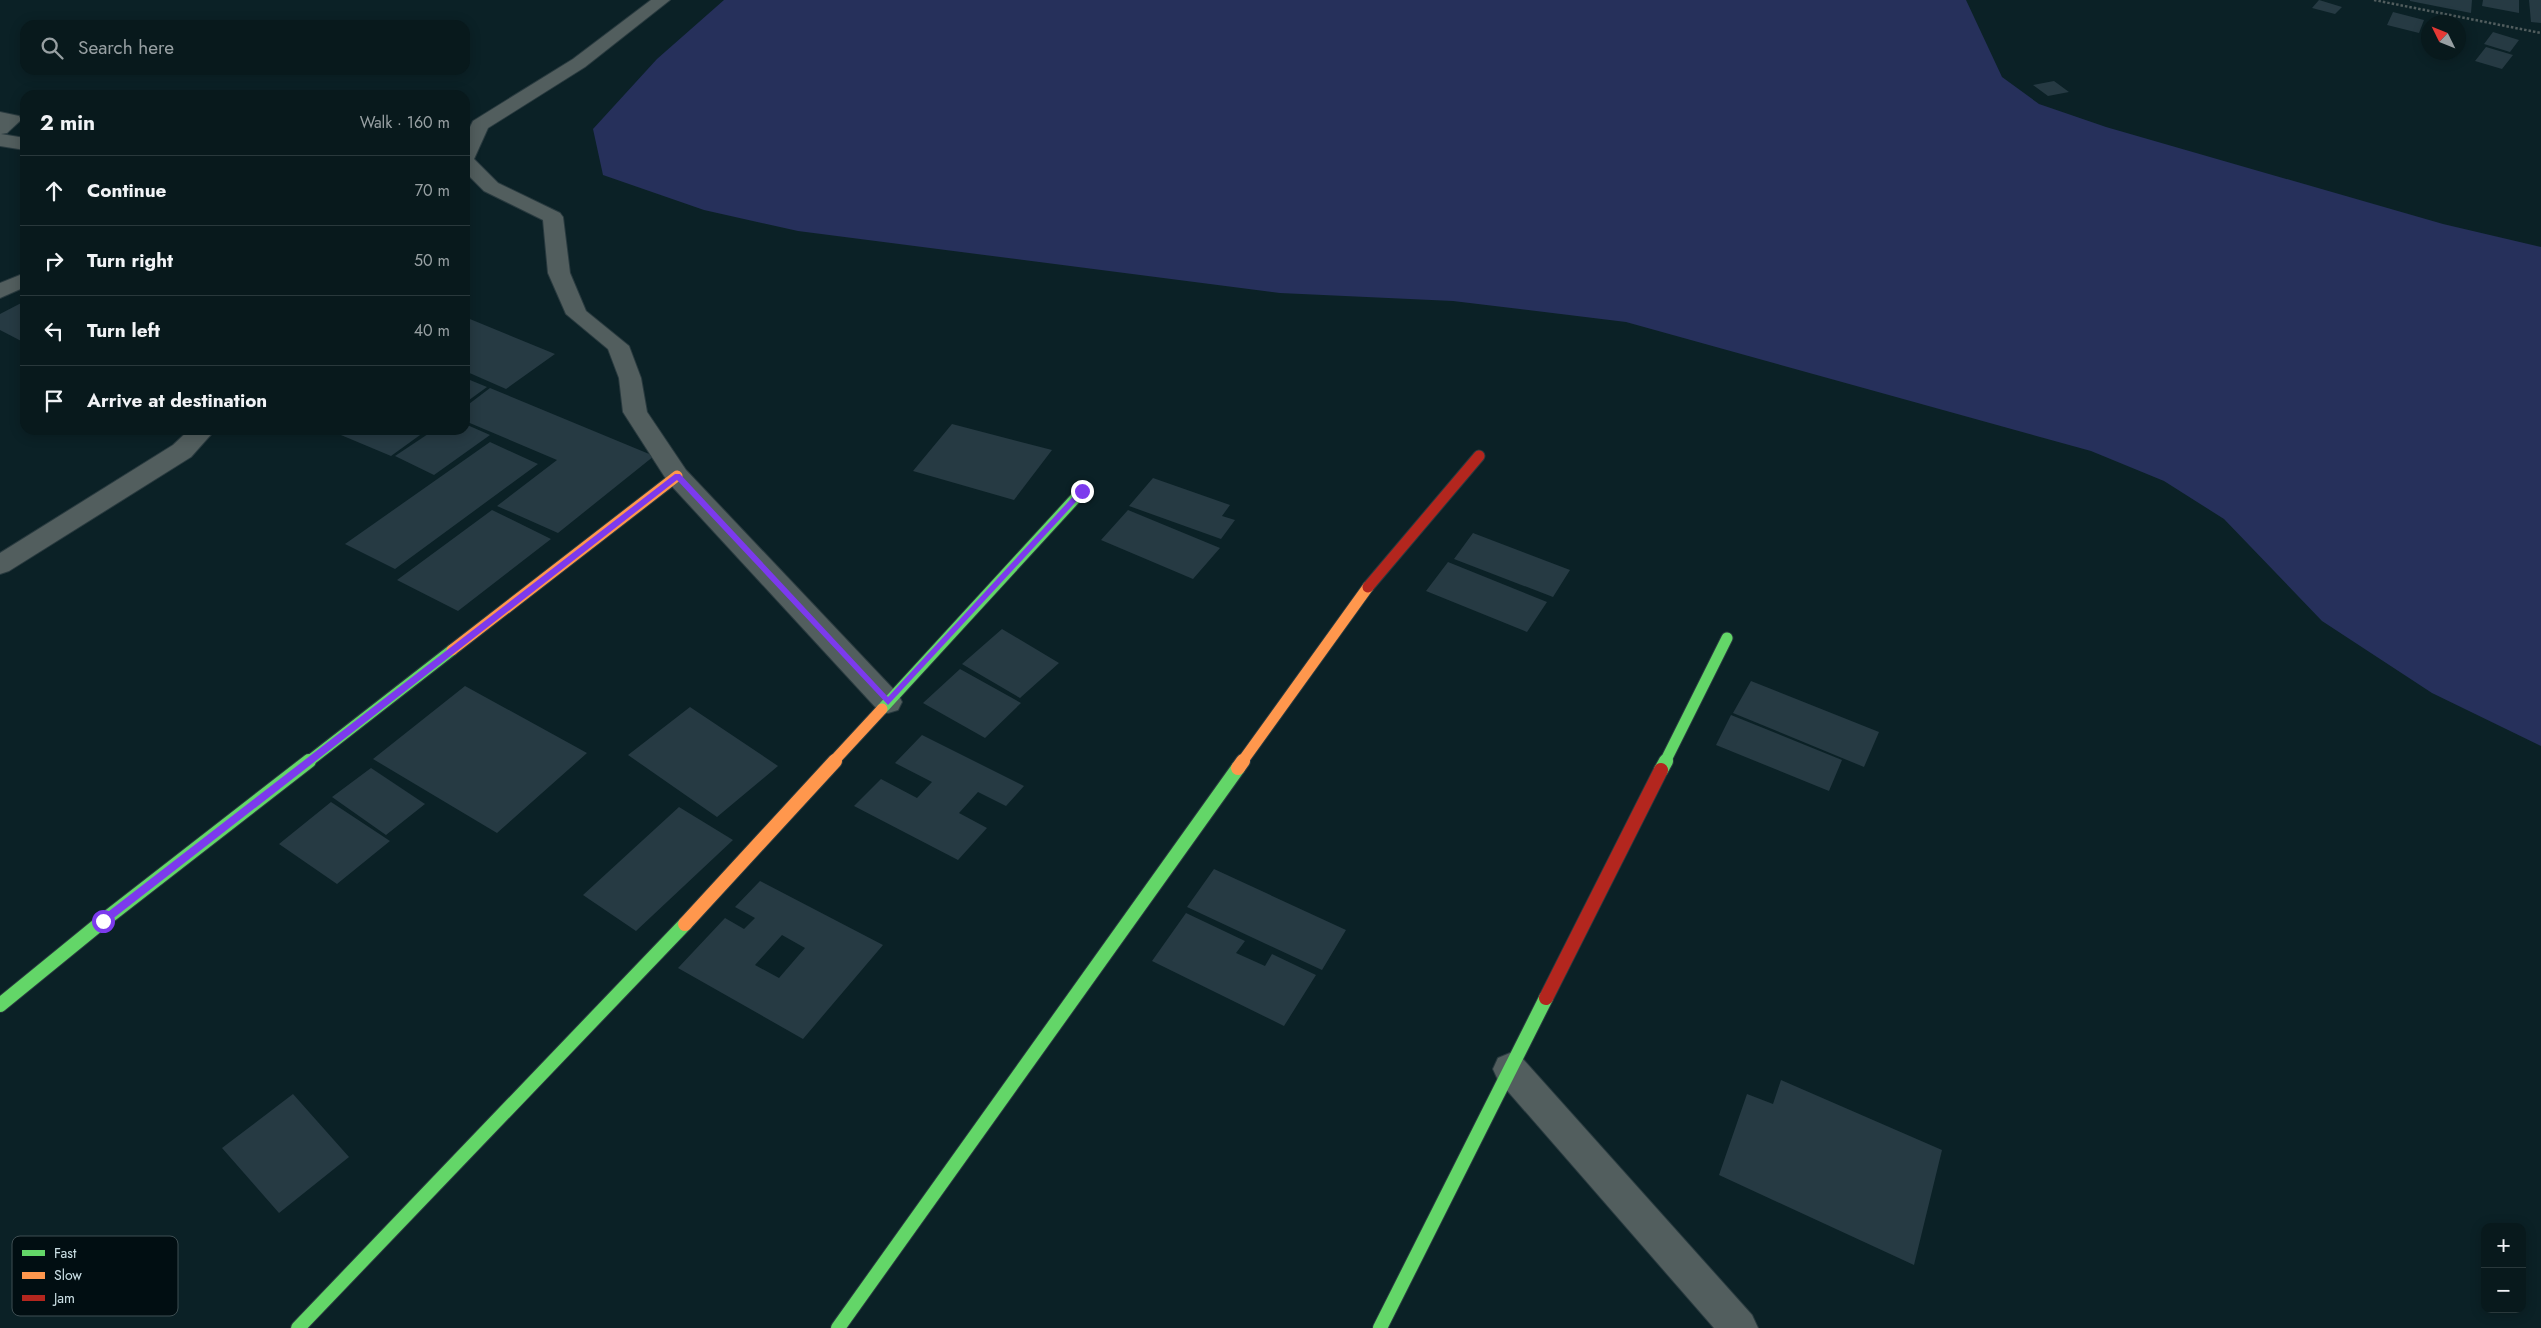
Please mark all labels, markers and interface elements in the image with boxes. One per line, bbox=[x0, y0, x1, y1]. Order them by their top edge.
north arrow bbox=[2421, 15, 2466, 60]
search box bbox=[20, 20, 470, 75]
icon: search bbox=[38, 34, 66, 62]
text: Search here bbox=[78, 34, 174, 61]
text: 2 min bbox=[40, 108, 95, 138]
text: Walk · 160 m bbox=[360, 111, 450, 134]
icon: ahead bbox=[40, 177, 68, 205]
text: Continue bbox=[87, 177, 166, 204]
text: 70 m bbox=[415, 179, 450, 202]
icon: right bbox=[40, 247, 68, 275]
text: Turn right bbox=[87, 247, 173, 274]
text: 50 m bbox=[414, 249, 450, 272]
icon: left bbox=[40, 317, 68, 345]
text: Turn left bbox=[87, 317, 160, 344]
text: 40 m bbox=[414, 319, 450, 342]
icon: arrive bbox=[40, 387, 68, 415]
text: Arrive at destination bbox=[87, 387, 267, 414]
route end bbox=[1071, 480, 1094, 503]
route start bbox=[92, 910, 115, 933]
map controls bbox=[2481, 1223, 2526, 1313]
button: + bbox=[2481, 1223, 2526, 1268]
legend bbox=[12, 1236, 178, 1316]
text: Fast bbox=[54, 1243, 77, 1263]
text: Slow bbox=[54, 1265, 82, 1285]
button: − bbox=[2481, 1268, 2526, 1313]
text: Jam bbox=[52, 1288, 75, 1308]

